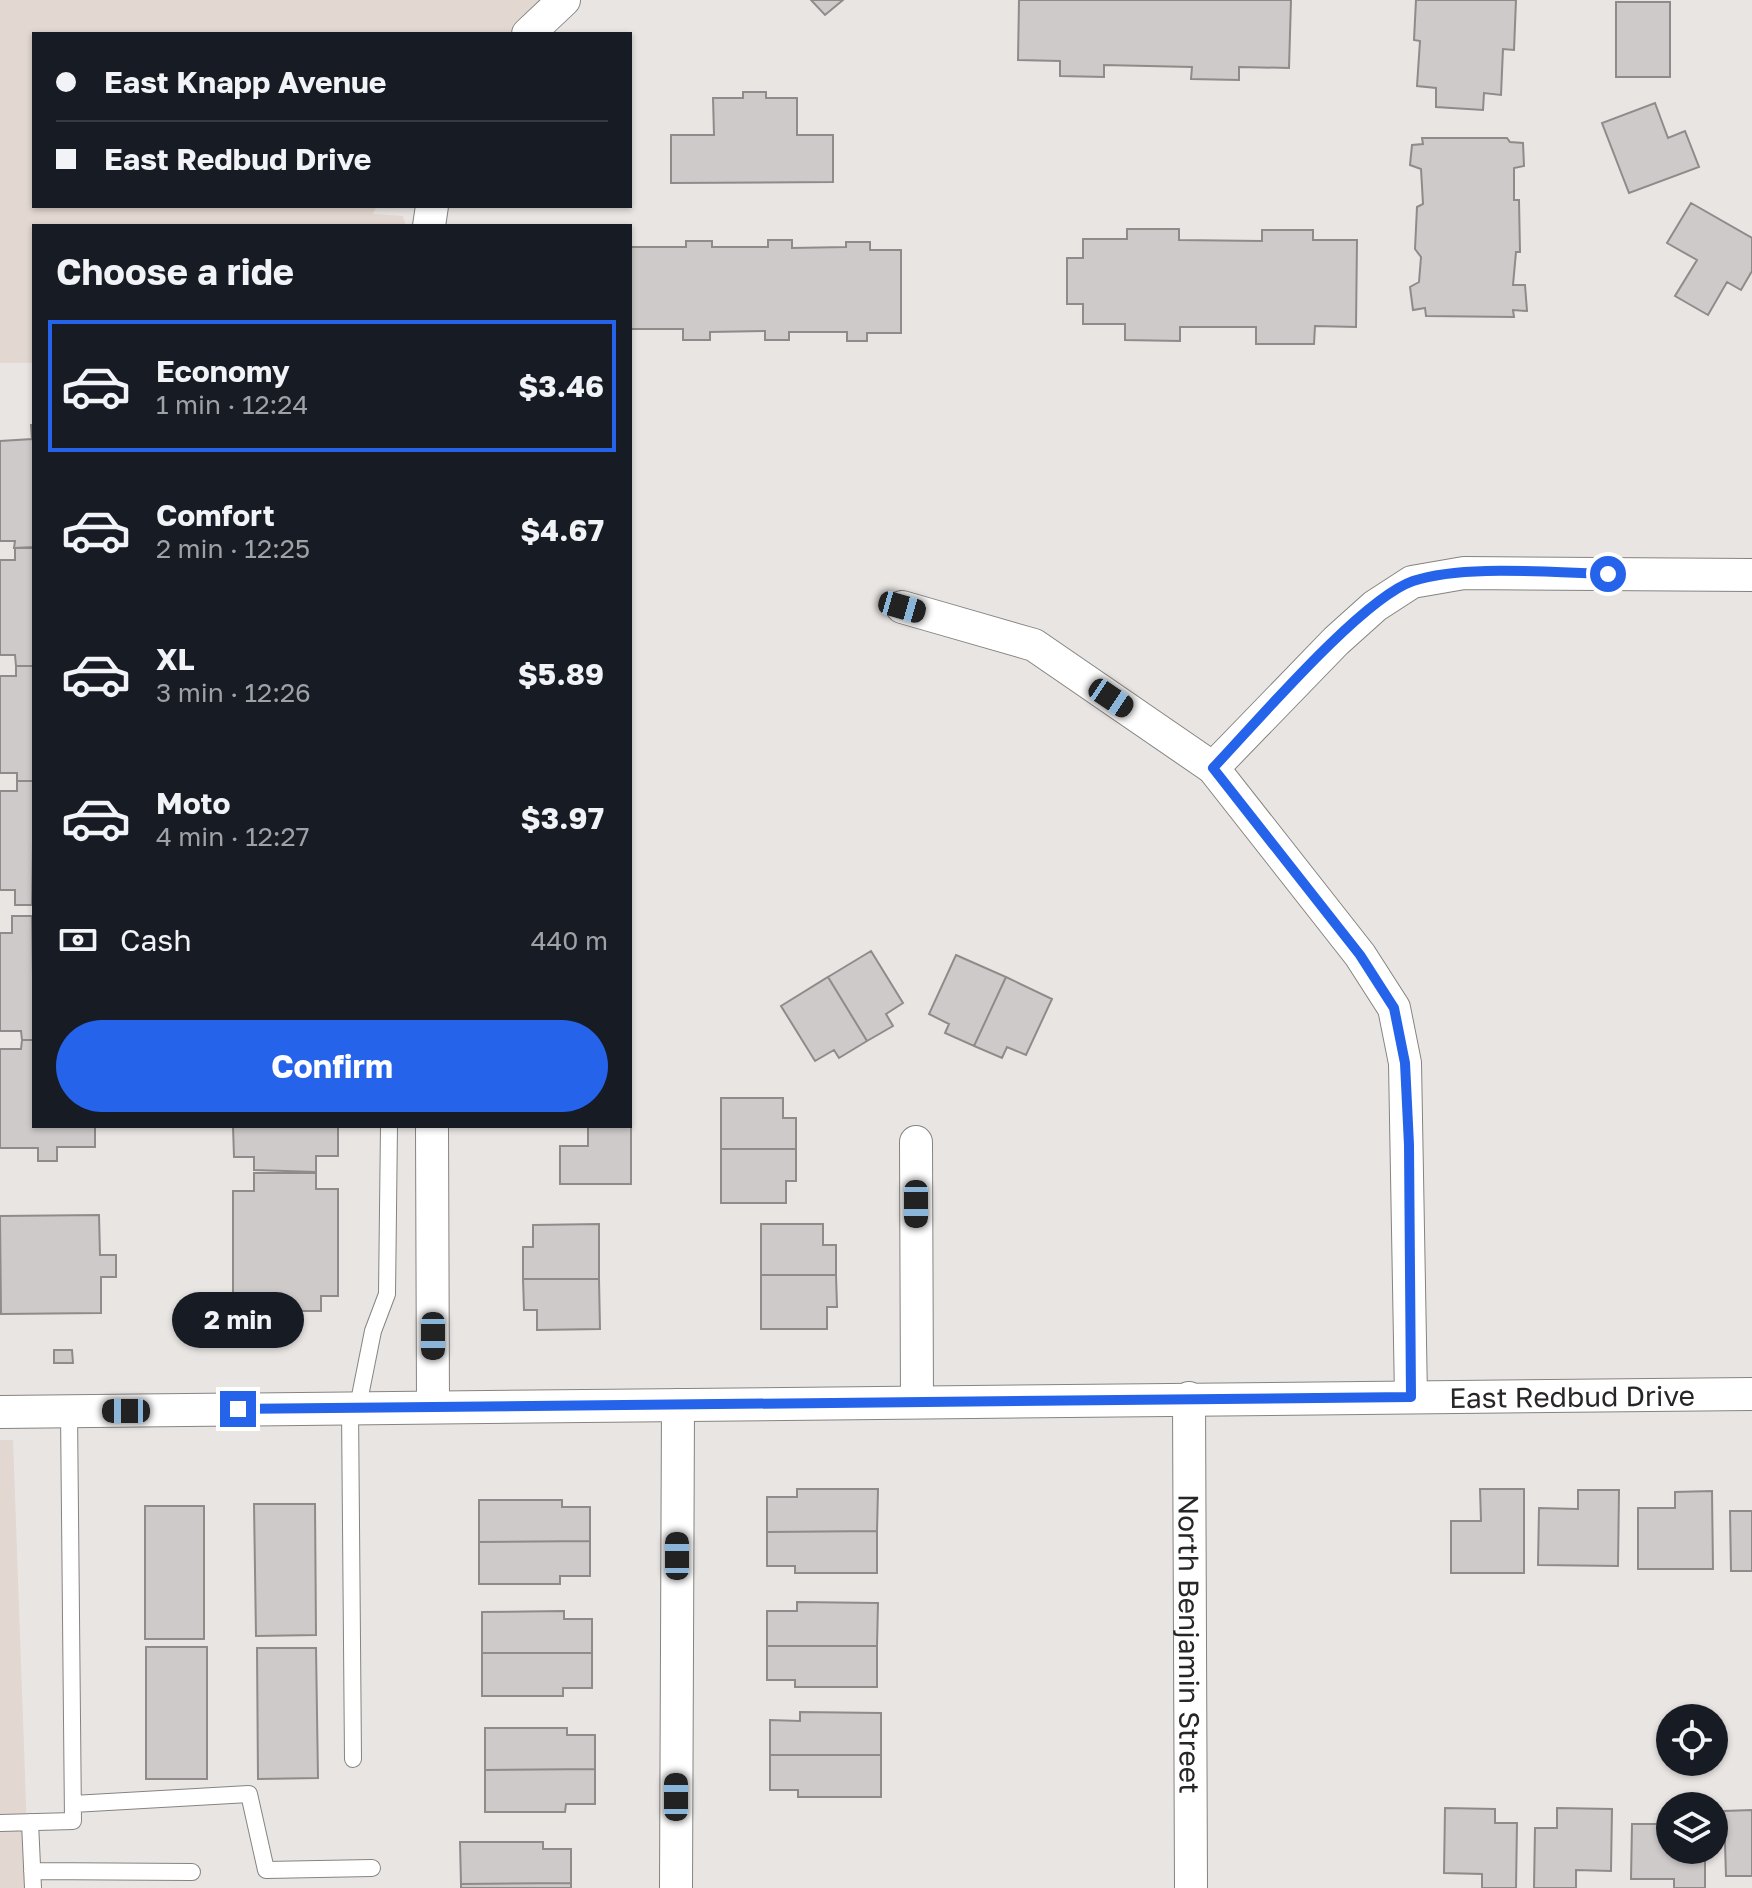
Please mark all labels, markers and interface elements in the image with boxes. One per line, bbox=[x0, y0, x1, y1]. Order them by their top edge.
text: East Knapp Avenue bbox=[104, 64, 386, 100]
text: East Redbud Drive bbox=[104, 141, 372, 177]
text: Choose a ride bbox=[56, 250, 294, 293]
icon: car bbox=[60, 350, 132, 422]
text: Economy bbox=[156, 353, 290, 389]
text: $3.46 bbox=[518, 368, 604, 404]
text: 1 min · 12:24 bbox=[156, 389, 308, 420]
icon: car bbox=[60, 494, 132, 566]
text: Comfort bbox=[156, 497, 275, 533]
text: $4.67 bbox=[520, 512, 604, 548]
text: 2 min · 12:25 bbox=[156, 533, 310, 564]
route start bbox=[1590, 556, 1626, 592]
car bbox=[876, 589, 928, 625]
icon: car bbox=[60, 638, 132, 710]
text: XL bbox=[156, 641, 195, 677]
text: $5.89 bbox=[518, 656, 604, 692]
car bbox=[1084, 675, 1138, 721]
text: 3 min · 12:26 bbox=[156, 677, 311, 708]
icon: car bbox=[60, 782, 132, 854]
text: Moto bbox=[156, 785, 231, 821]
text: $3.97 bbox=[521, 800, 604, 836]
text: 4 min · 12:27 bbox=[156, 821, 309, 852]
icon: cash bbox=[56, 918, 100, 962]
text: Cash bbox=[120, 922, 192, 958]
text: 440 m bbox=[531, 925, 608, 956]
button: Confirm bbox=[56, 1020, 608, 1112]
car bbox=[904, 1180, 928, 1228]
callout: 2 min bbox=[172, 1293, 304, 1349]
text: 2 min bbox=[204, 1304, 272, 1335]
car bbox=[421, 1312, 445, 1360]
street label: East Redbud Drive bbox=[1449, 1378, 1695, 1414]
route end bbox=[220, 1391, 256, 1427]
car bbox=[102, 1399, 150, 1423]
street label: North Benjamin Street bbox=[1173, 1494, 1207, 1794]
car bbox=[665, 1532, 689, 1580]
map controls bbox=[1656, 1704, 1728, 1864]
button: locate bbox=[1656, 1704, 1728, 1776]
car bbox=[664, 1773, 688, 1821]
button: layers bbox=[1656, 1792, 1728, 1864]

